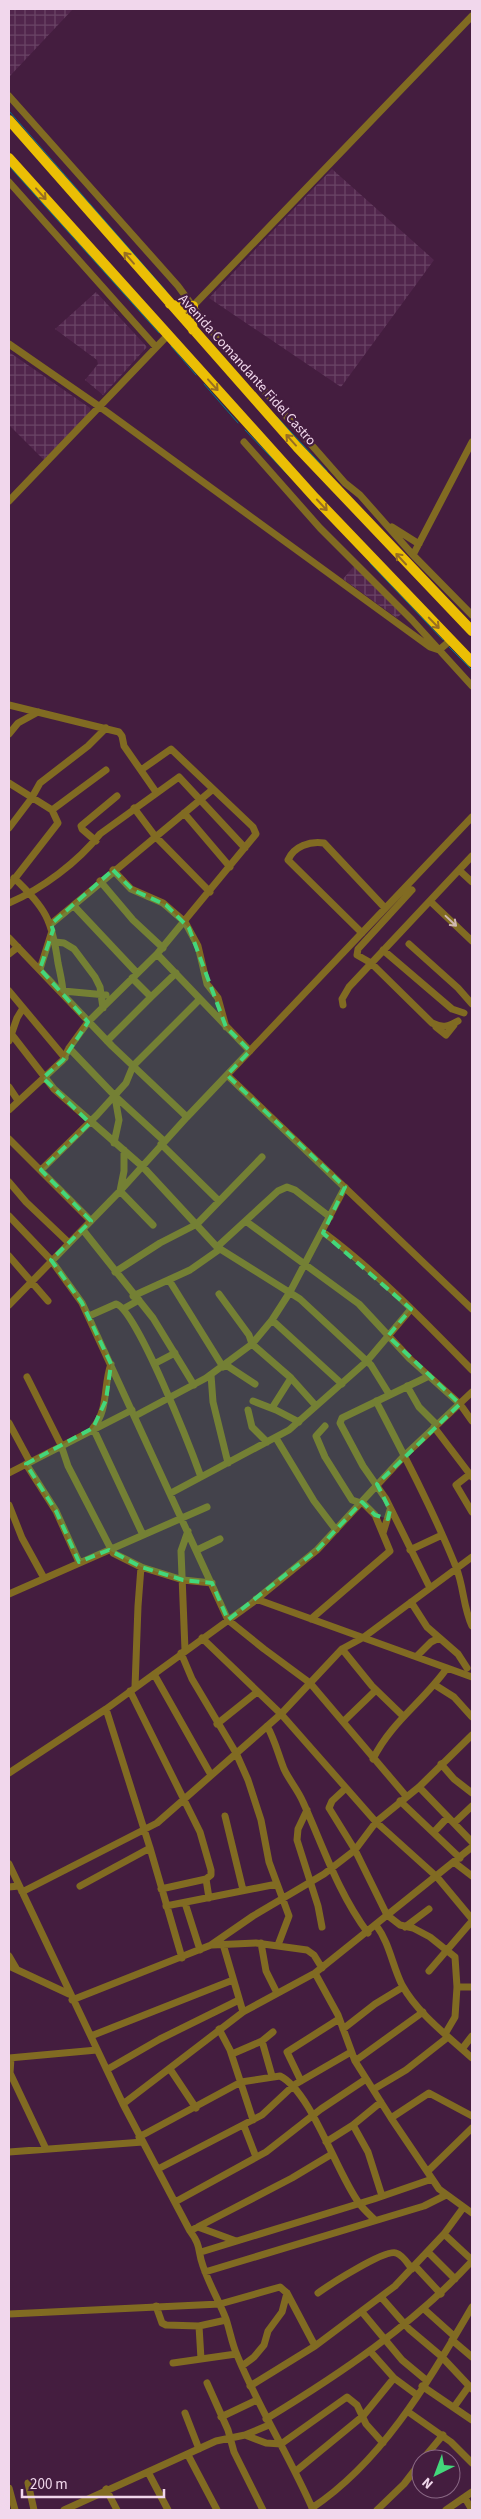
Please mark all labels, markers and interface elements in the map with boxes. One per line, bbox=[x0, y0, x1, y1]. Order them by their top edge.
one-way arrow bbox=[35, 188, 47, 201]
one-way arrow bbox=[124, 251, 135, 264]
street label: Avenida Comandante Fidel Castro bbox=[174, 290, 320, 450]
one-way arrow bbox=[207, 378, 218, 391]
one-way arrow bbox=[285, 434, 296, 447]
one-way arrow bbox=[316, 499, 328, 511]
one-way arrow bbox=[395, 553, 407, 565]
one-way arrow bbox=[427, 617, 440, 629]
one-way arrow bbox=[445, 915, 457, 927]
north arrow bbox=[411, 2449, 461, 2499]
scale bar bbox=[22, 2466, 165, 2498]
text: N bbox=[418, 2472, 438, 2493]
text: 200 m bbox=[30, 2474, 68, 2495]

